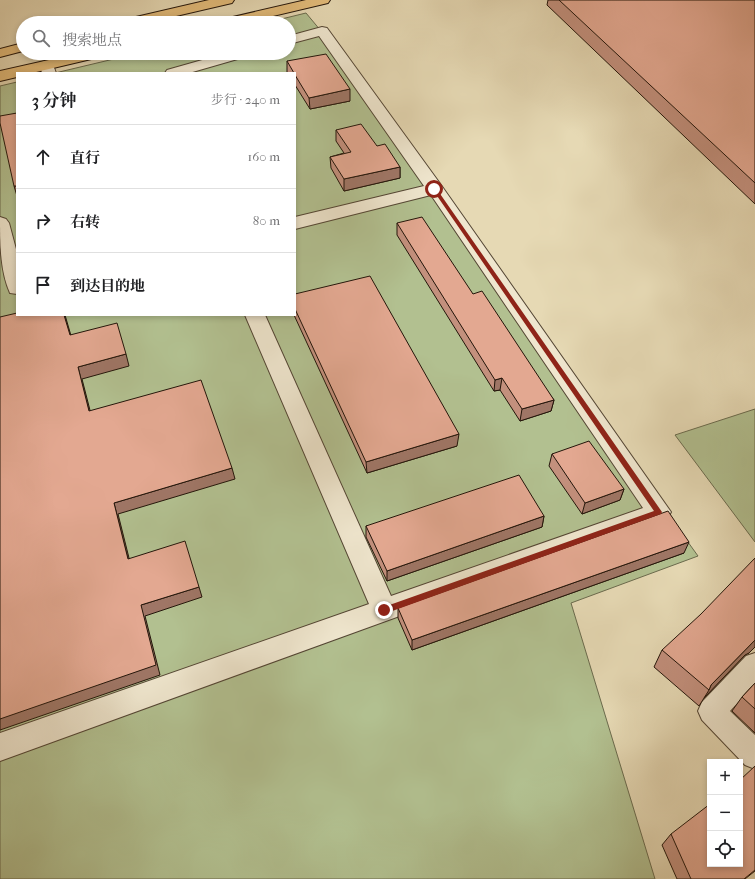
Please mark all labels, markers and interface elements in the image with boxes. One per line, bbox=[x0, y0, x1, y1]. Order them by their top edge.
search box bbox=[16, 16, 296, 60]
icon: search bbox=[30, 27, 52, 49]
text: 搜索地点 bbox=[62, 31, 122, 49]
text: 3 分钟 bbox=[32, 90, 77, 110]
text: 步行 · 240 m bbox=[211, 92, 280, 107]
icon: ahead bbox=[32, 146, 54, 168]
text: 直行 bbox=[70, 149, 100, 167]
text: 160 m bbox=[248, 149, 280, 164]
route start bbox=[425, 180, 443, 198]
icon: right bbox=[32, 210, 54, 232]
text: 右转 bbox=[70, 213, 100, 231]
text: 80 m bbox=[253, 213, 280, 228]
icon: arrive bbox=[32, 274, 54, 296]
text: 到达目的地 bbox=[70, 277, 145, 295]
route end bbox=[375, 601, 393, 619]
map controls bbox=[707, 759, 743, 867]
button: + bbox=[707, 759, 743, 795]
button: − bbox=[707, 795, 743, 831]
button: locate bbox=[707, 831, 743, 867]

